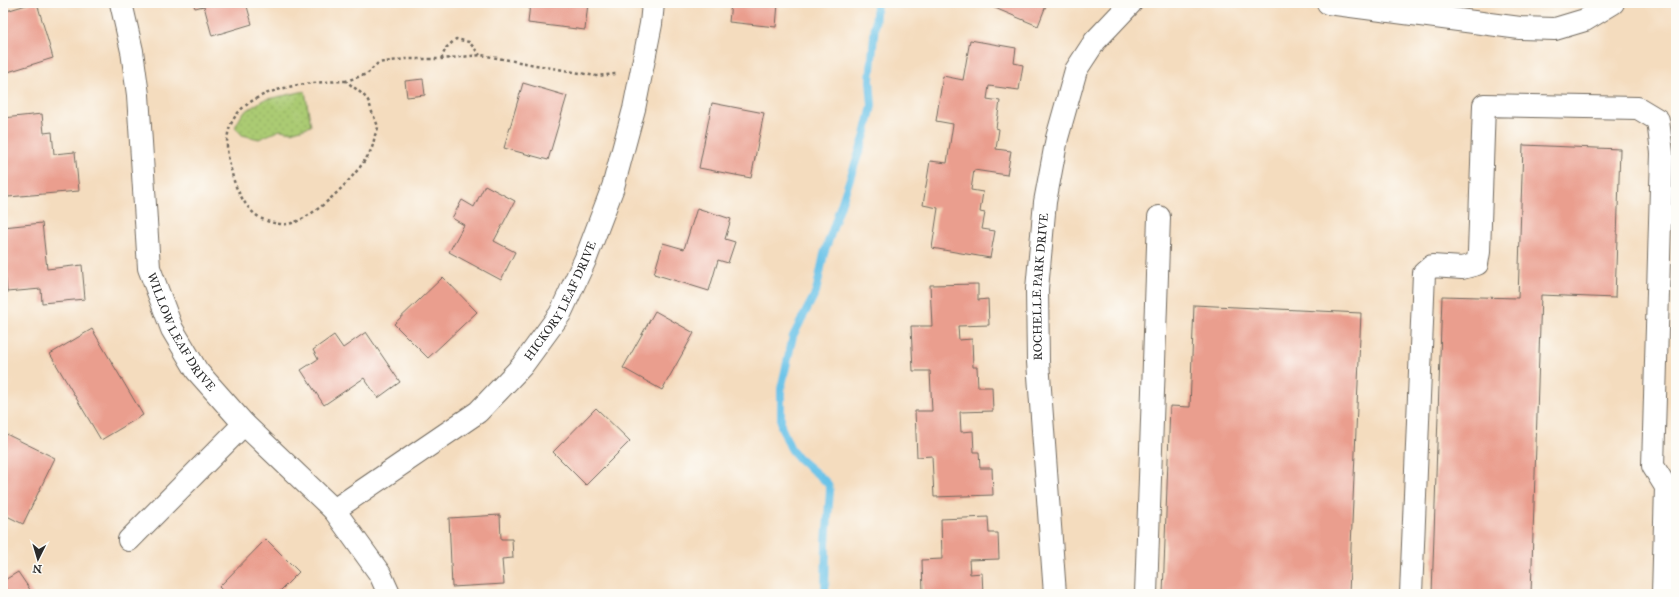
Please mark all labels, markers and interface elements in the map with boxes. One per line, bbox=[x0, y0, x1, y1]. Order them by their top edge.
street label: ROCHELLE PARK DRIVE bbox=[1030, 212, 1051, 361]
street label: HICKORY LEAF DRIVE bbox=[521, 239, 599, 363]
street label: WILLOW LEAF DRIVE bbox=[144, 271, 219, 394]
north arrow bbox=[18, 539, 58, 579]
text: N bbox=[31, 562, 42, 575]

